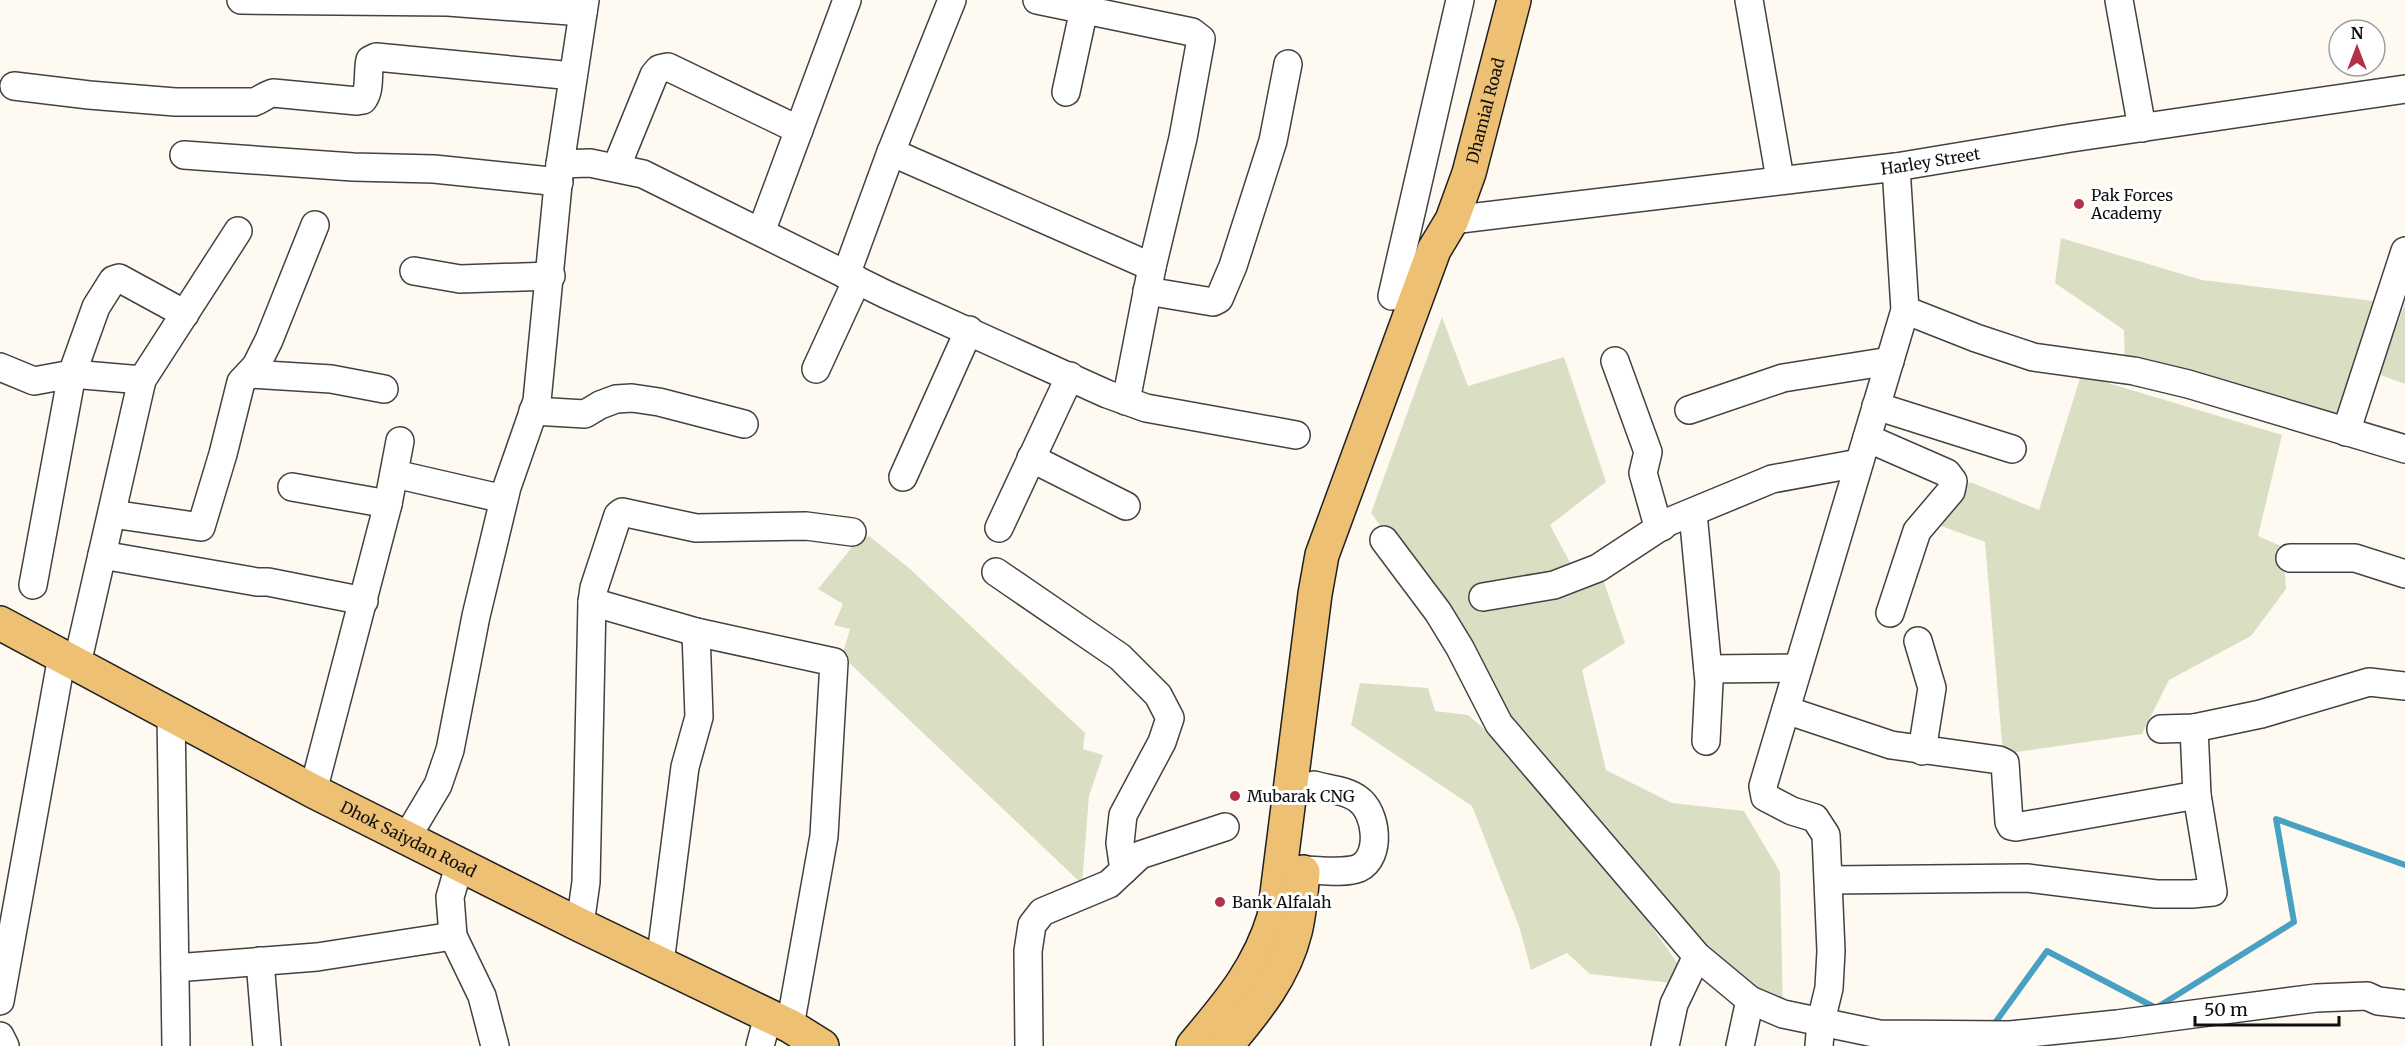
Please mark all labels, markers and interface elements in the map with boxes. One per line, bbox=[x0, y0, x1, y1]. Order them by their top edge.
north arrow bbox=[2327, 18, 2387, 78]
text: N bbox=[2351, 23, 2364, 43]
street label: Dhamial Road bbox=[1462, 55, 1509, 166]
street label: Harley Street bbox=[1880, 143, 1982, 179]
place label: Pak Forces Academy bbox=[2090, 185, 2173, 223]
marker: Pak Forces Academy bbox=[2072, 197, 2086, 211]
place label: Mubarak CNG bbox=[1247, 786, 1355, 806]
marker: Mubarak CNG bbox=[1228, 789, 1242, 803]
street label: Dhok Saiydan Road bbox=[337, 796, 480, 882]
place label: Bank Alfalah bbox=[1232, 892, 1332, 912]
marker: Bank Alfalah bbox=[1213, 895, 1227, 909]
scale bar bbox=[2195, 989, 2339, 1027]
text: 50 m bbox=[2204, 998, 2248, 1021]

